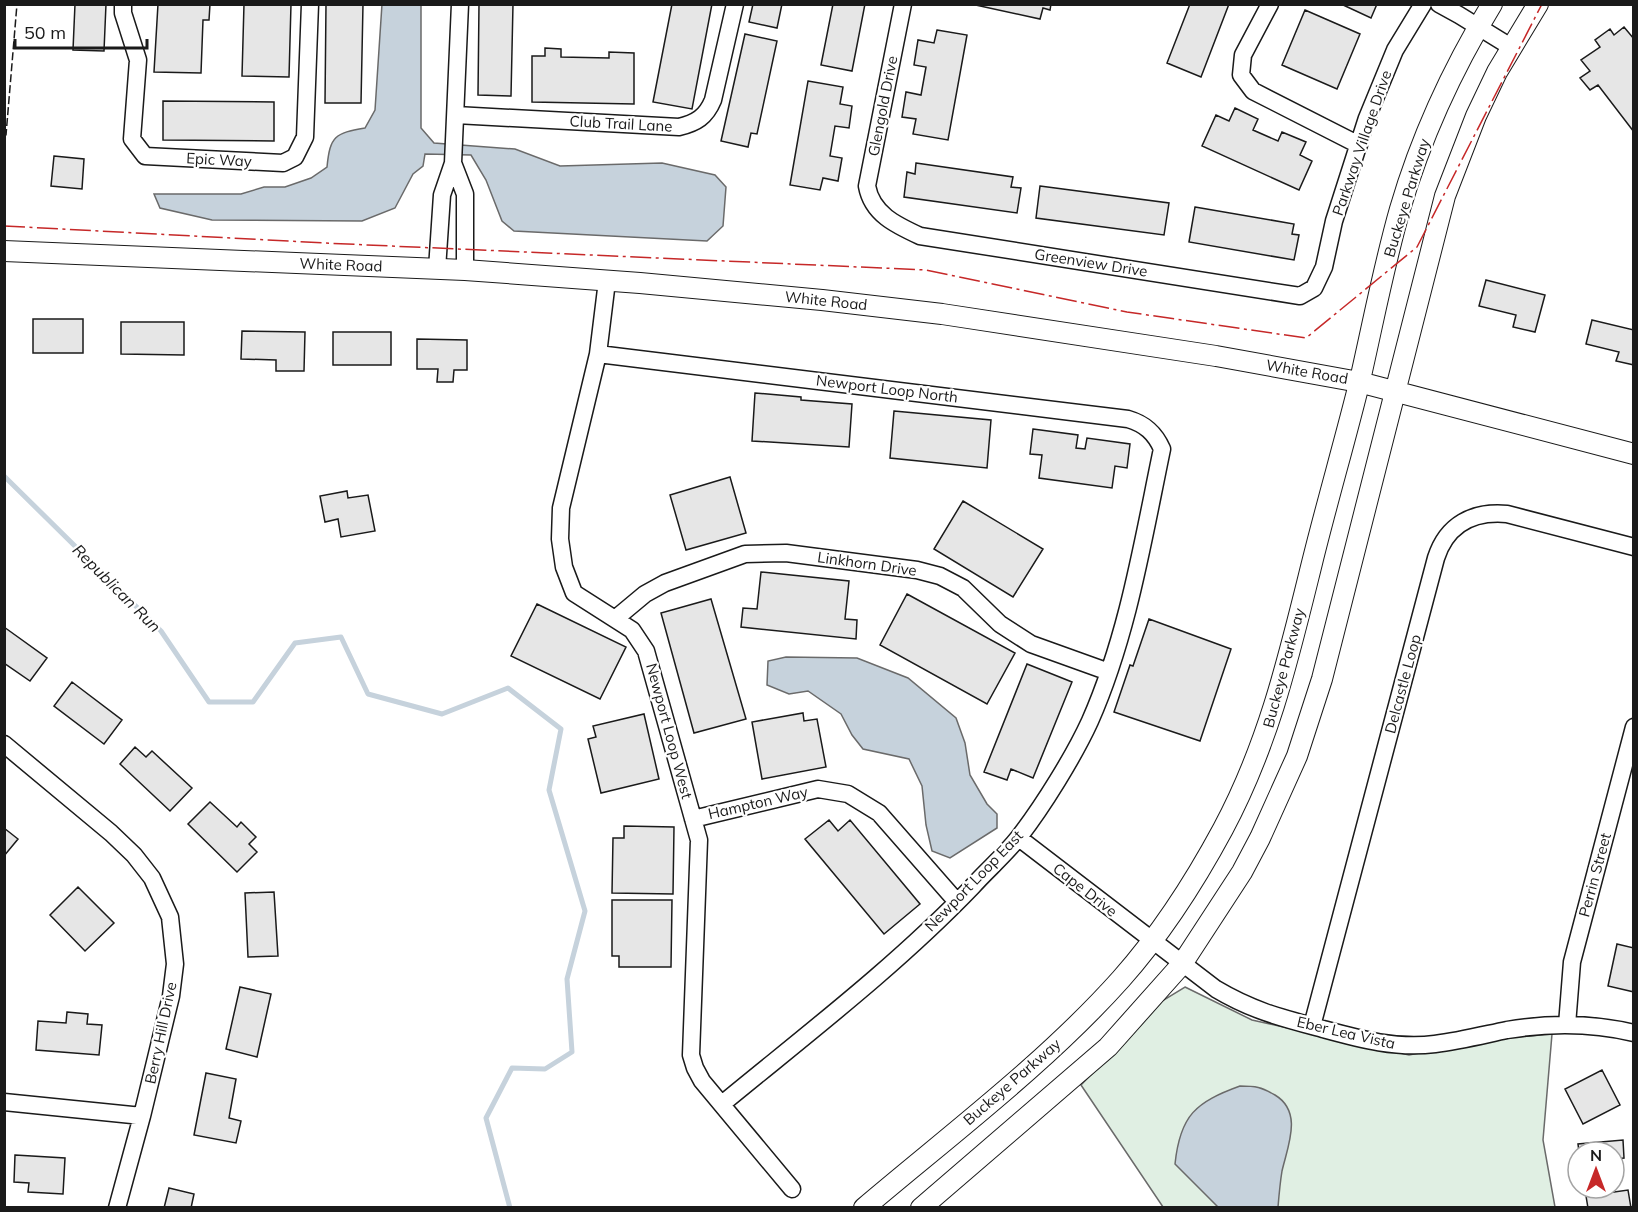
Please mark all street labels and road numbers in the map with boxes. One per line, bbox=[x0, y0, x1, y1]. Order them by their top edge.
street label: Glengold Drive bbox=[863, 54, 902, 158]
street label: Parkway Village Drive bbox=[1328, 68, 1395, 218]
street label: Club Trail Lane bbox=[569, 111, 673, 136]
street label: Buckeye Parkway bbox=[1379, 136, 1434, 259]
street label: Epic Way bbox=[186, 148, 252, 171]
street label: Greenview Drive bbox=[1033, 244, 1149, 281]
street label: White Road bbox=[299, 254, 383, 275]
street label: White Road bbox=[784, 287, 868, 314]
street label: White Road bbox=[1265, 355, 1350, 388]
street label: Newport Loop North bbox=[815, 370, 959, 407]
street label: Linkhorn Drive bbox=[816, 547, 918, 580]
street label: Buckeye Parkway bbox=[1258, 606, 1309, 730]
street label: Delcastle Loop bbox=[1380, 632, 1425, 735]
street label: Newport Loop West bbox=[642, 661, 697, 801]
street label: Hampton Way bbox=[706, 782, 810, 823]
street label: Newport Loop East bbox=[920, 826, 1027, 935]
street label: Perrin Street bbox=[1574, 831, 1615, 919]
street label: Cape Drive bbox=[1049, 859, 1121, 921]
street label: Berry Hill Drive bbox=[140, 980, 181, 1086]
street label: Eber Lea Vista bbox=[1295, 1012, 1397, 1053]
street label: Buckeye Parkway bbox=[959, 1034, 1064, 1129]

